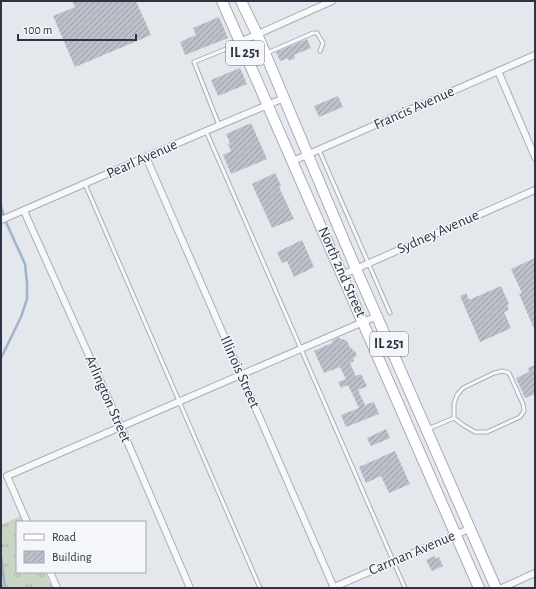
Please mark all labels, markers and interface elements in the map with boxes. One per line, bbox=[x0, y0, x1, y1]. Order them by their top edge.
scale bar bbox=[18, 16, 136, 42]
text: 100 m bbox=[24, 24, 52, 36]
road number: IL 251 bbox=[226, 41, 264, 65]
street label: Francis Avenue bbox=[372, 84, 457, 132]
street label: Pearl Avenue bbox=[104, 137, 180, 181]
street label: Sydney Avenue bbox=[395, 207, 481, 257]
street label: North 2nd Street bbox=[315, 225, 369, 320]
road number: IL 251 bbox=[370, 332, 408, 356]
street label: Illinois Street bbox=[217, 334, 263, 410]
street label: Arlington Street bbox=[82, 353, 134, 445]
legend bbox=[16, 521, 146, 573]
street label: Carman Avenue bbox=[367, 528, 457, 578]
text: Road bbox=[52, 531, 76, 543]
text: Building bbox=[52, 551, 92, 563]

